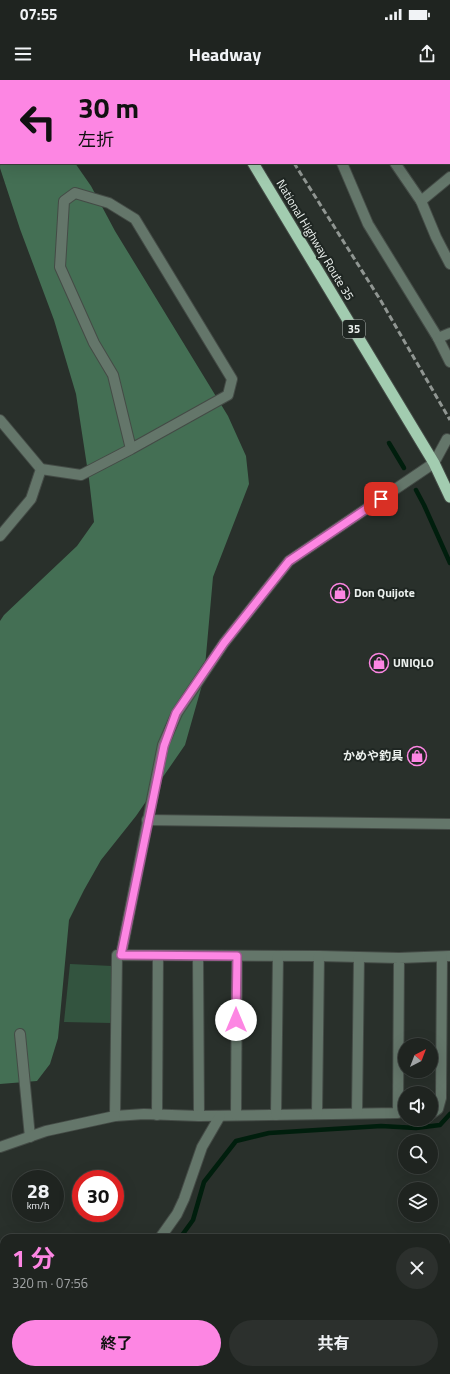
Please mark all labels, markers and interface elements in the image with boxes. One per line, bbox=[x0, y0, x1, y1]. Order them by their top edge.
text: 07:55 bbox=[20, 3, 57, 26]
text: Headway bbox=[189, 41, 261, 68]
icon: menu bbox=[12, 43, 34, 65]
icon: share bbox=[416, 43, 438, 65]
text: 30 m bbox=[78, 86, 139, 129]
icon: left bbox=[12, 96, 64, 148]
text: 左折 bbox=[78, 126, 114, 153]
street label: National Highway Route 35 bbox=[272, 176, 359, 304]
road number: 35 bbox=[343, 320, 365, 338]
pin bbox=[364, 482, 398, 516]
icon: arrive bbox=[370, 488, 392, 510]
shop icon: Don Quijote bbox=[329, 582, 351, 604]
place label: Don Quijote bbox=[354, 583, 415, 602]
shop icon: UNIQLO bbox=[368, 652, 390, 674]
place label: UNIQLO bbox=[393, 653, 434, 672]
shop icon: かめや釣具 bbox=[406, 745, 428, 767]
place label: かめや釣具 bbox=[343, 746, 403, 765]
position arrow bbox=[215, 999, 257, 1041]
north arrow bbox=[398, 1038, 438, 1078]
map controls bbox=[398, 1038, 438, 1222]
button: sound bbox=[398, 1086, 438, 1126]
button: search bbox=[398, 1134, 438, 1174]
speed limit sign: 30 bbox=[72, 1170, 124, 1222]
text: 28 bbox=[27, 1175, 49, 1206]
button: layers bbox=[398, 1182, 438, 1222]
text: km/h bbox=[27, 1198, 49, 1213]
text: 1 分 bbox=[12, 1240, 55, 1276]
button: close bbox=[396, 1247, 438, 1289]
text: 320 m · 07:56 bbox=[12, 1273, 88, 1293]
button: 終了 bbox=[12, 1320, 221, 1366]
button: 共有 bbox=[229, 1320, 438, 1366]

